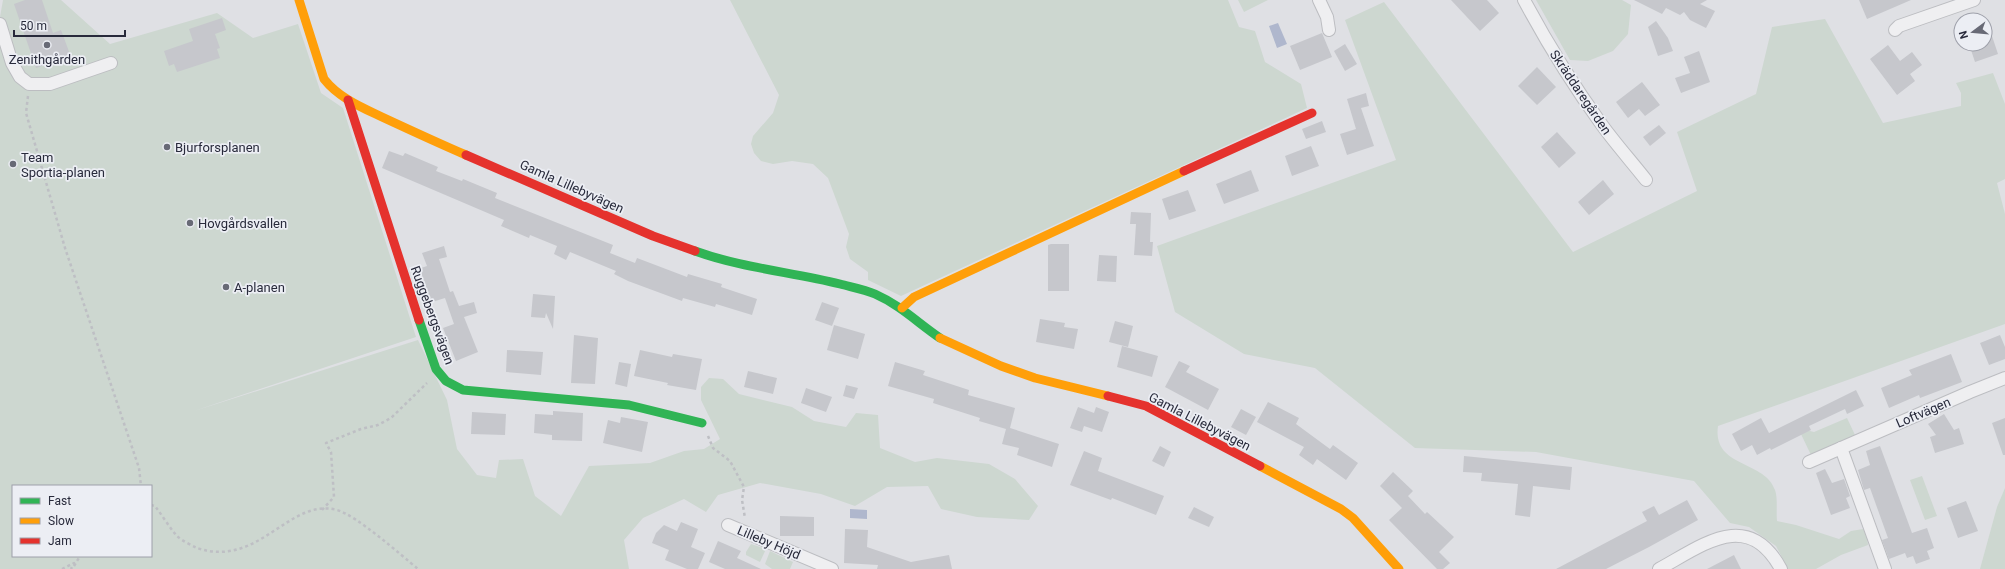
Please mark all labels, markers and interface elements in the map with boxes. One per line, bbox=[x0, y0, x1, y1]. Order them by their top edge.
scale bar bbox=[14, 12, 125, 38]
north arrow bbox=[1953, 12, 1993, 52]
text: 50 m bbox=[20, 19, 47, 33]
text: N bbox=[1956, 29, 1971, 40]
marker: Zenithgården bbox=[42, 40, 52, 50]
street label: Skräddaregården bbox=[1547, 47, 1614, 137]
place label: Zenithgården bbox=[9, 52, 85, 67]
place label: Bjurforsplanen bbox=[175, 140, 260, 155]
marker: Bjurforsplanen bbox=[162, 142, 172, 152]
place label: Team Sportia-planen bbox=[21, 150, 105, 180]
street label: Gamla Lillebyvägen bbox=[517, 157, 626, 216]
marker: Team Sportia-planen bbox=[8, 159, 18, 169]
place label: Hovgårdsvallen bbox=[198, 216, 287, 231]
marker: Hovgårdsvallen bbox=[185, 218, 195, 228]
street label: Ruggebergsvägen bbox=[408, 264, 457, 367]
place label: A-planen bbox=[234, 280, 285, 295]
marker: A-planen bbox=[221, 282, 231, 292]
street label: Gamla Lillebyvägen bbox=[1146, 389, 1253, 454]
street label: Loftvägen bbox=[1894, 394, 1953, 431]
legend bbox=[12, 485, 152, 557]
text: Fast bbox=[48, 494, 71, 508]
text: Slow bbox=[48, 514, 74, 528]
street label: Lilleby Höjd bbox=[735, 522, 803, 562]
text: Jam bbox=[48, 534, 72, 548]

